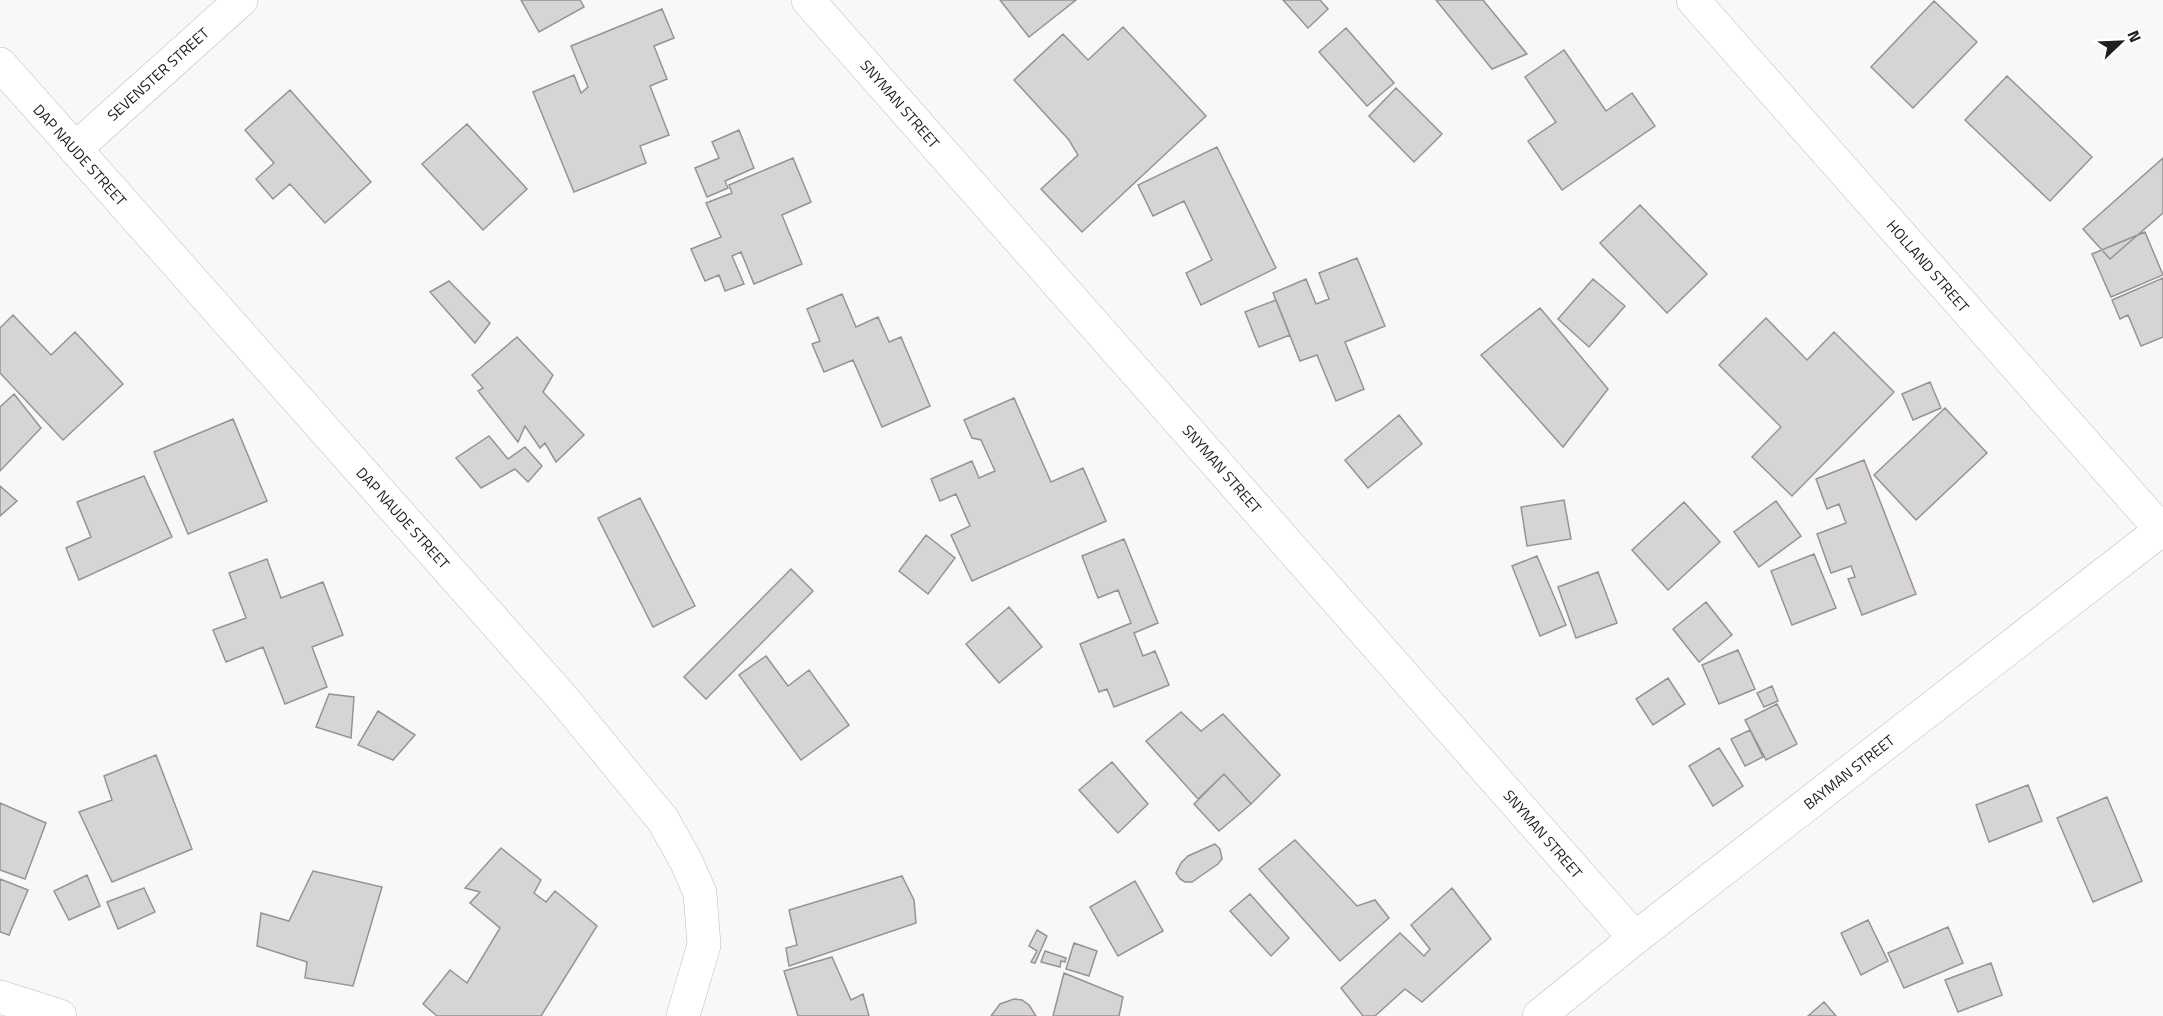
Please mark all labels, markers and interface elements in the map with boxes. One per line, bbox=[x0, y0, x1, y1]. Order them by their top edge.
north arrow bbox=[2091, 12, 2151, 72]
street label: SEVENSTER STREET bbox=[102, 22, 214, 126]
text: N bbox=[2122, 26, 2148, 46]
street label: SNYMAN STREET bbox=[855, 55, 945, 154]
street label: DAP NAUDE STREET bbox=[28, 99, 132, 211]
street label: HOLLAND STREET bbox=[1881, 215, 1975, 317]
street label: SNYMAN STREET bbox=[1177, 420, 1267, 519]
street label: DAP NAUDE STREET bbox=[351, 462, 455, 574]
street label: BAYMAN STREET bbox=[1799, 729, 1900, 815]
street label: SNYMAN STREET bbox=[1498, 785, 1588, 884]

